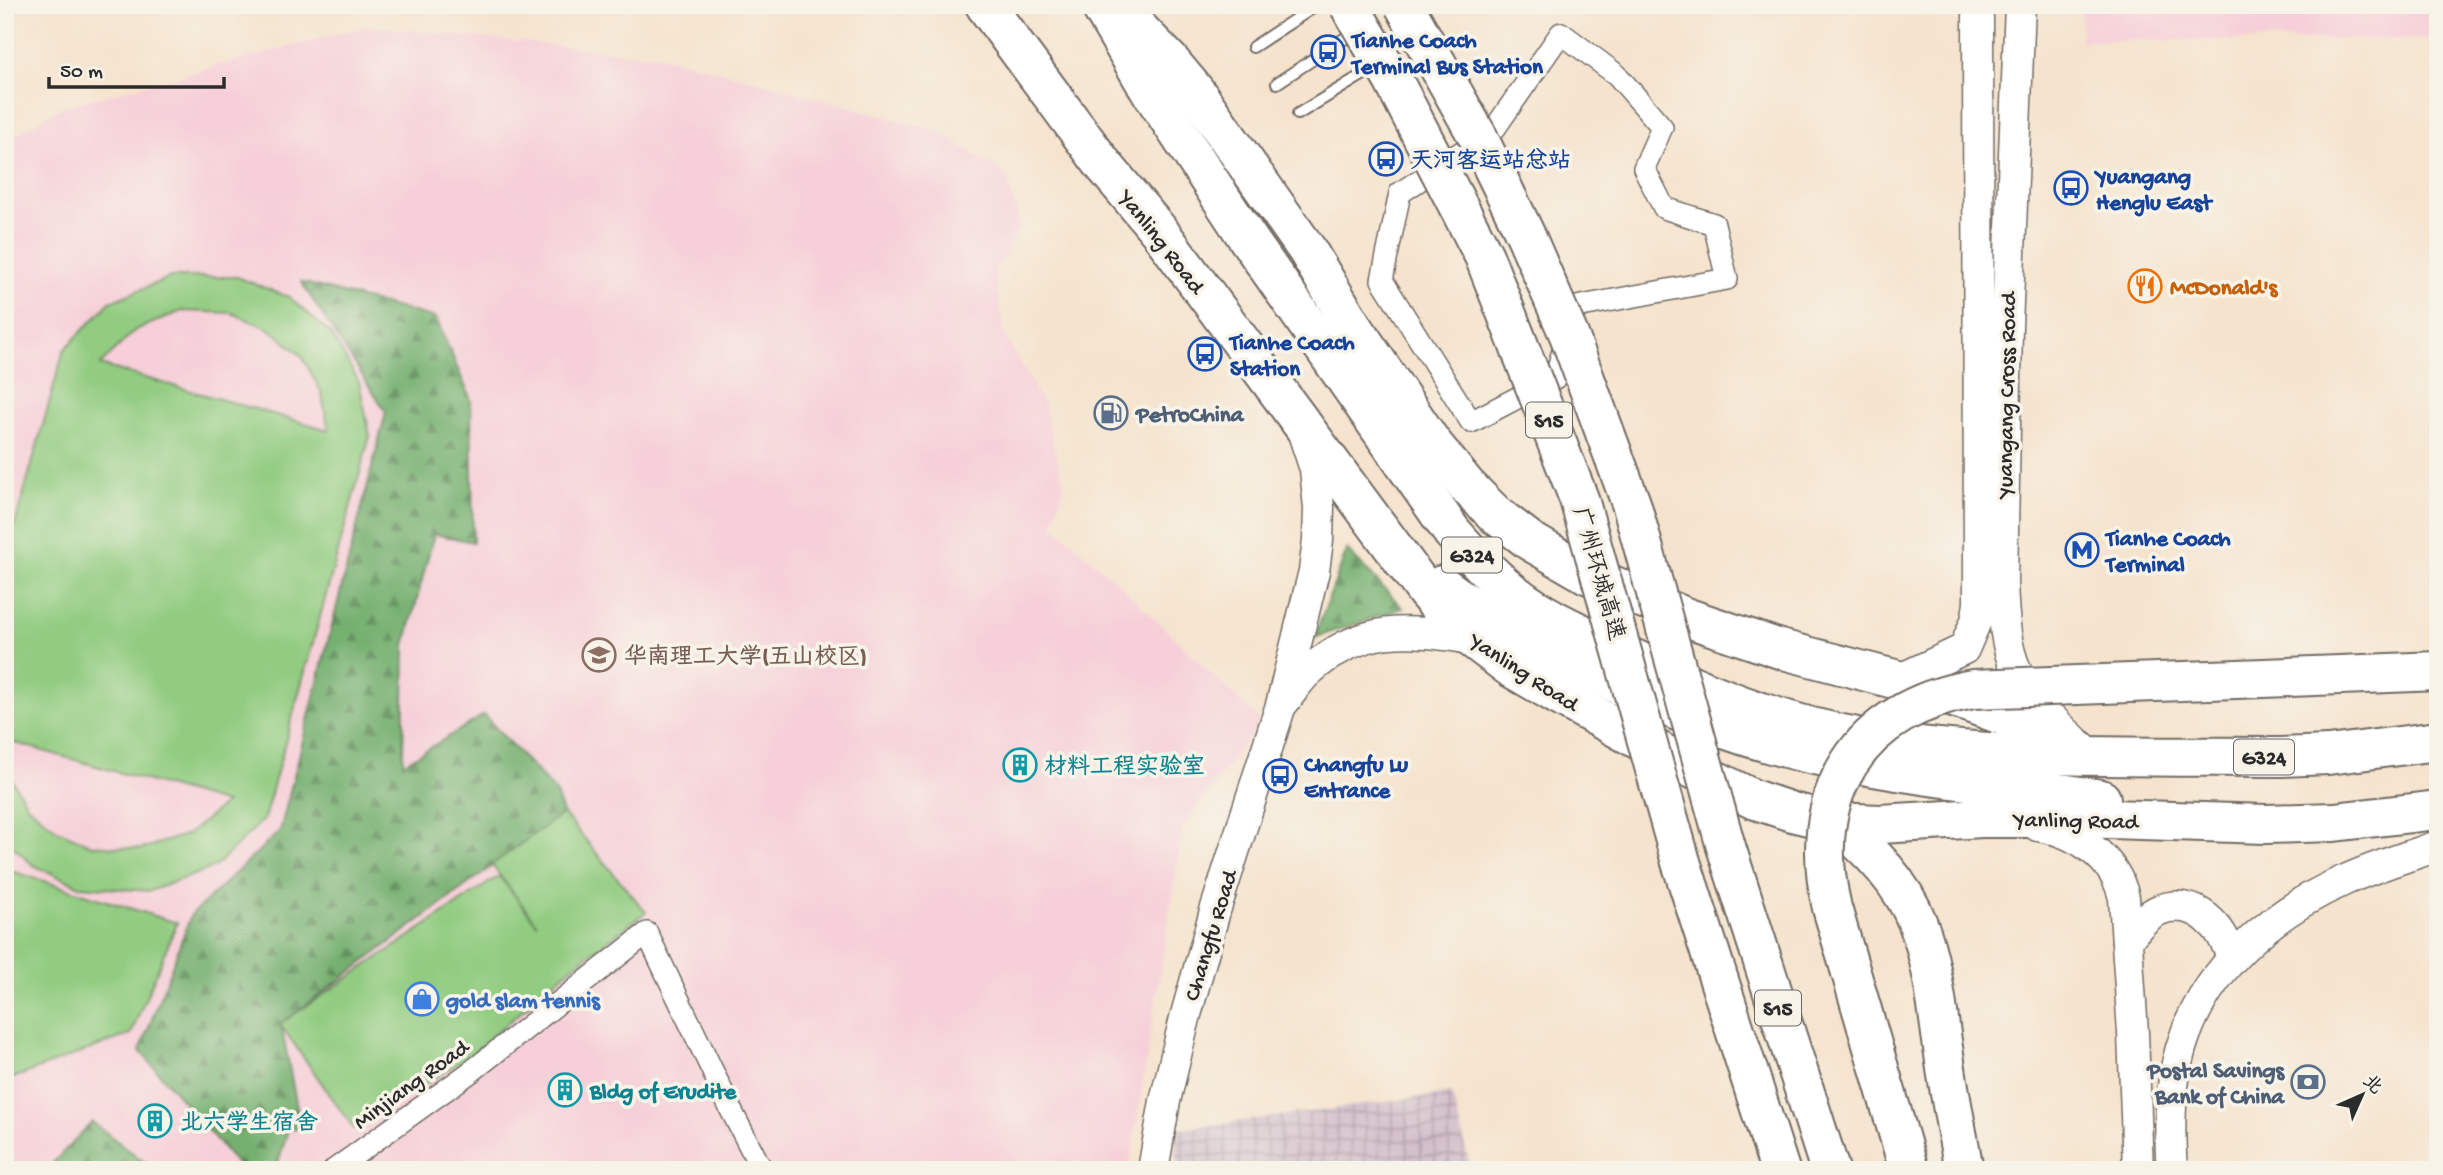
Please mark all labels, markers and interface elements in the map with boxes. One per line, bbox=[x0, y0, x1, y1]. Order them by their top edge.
place label: Tianhe Coach Terminal Bus Station bbox=[1350, 29, 1544, 82]
bus stop icon: Tianhe Coach Terminal Bus Station bbox=[1309, 33, 1347, 71]
scale bar bbox=[49, 46, 224, 90]
text: 50 m bbox=[60, 61, 103, 86]
bus stop icon: 天河客运站总站 bbox=[1367, 140, 1405, 178]
place label: 天河客运站总站 bbox=[1410, 148, 1571, 176]
place label: Yuangang Henglu East bbox=[2093, 165, 2214, 218]
bus stop icon: Yuangang Henglu East bbox=[2052, 169, 2090, 207]
street label: Yanling Road bbox=[1110, 184, 1210, 302]
restaurant icon: McDonald's bbox=[2126, 267, 2164, 305]
place label: McDonald's bbox=[2170, 276, 2279, 303]
street label: Yuangang Cross Road bbox=[1993, 291, 2024, 500]
place label: Tianhe Coach Station bbox=[1228, 331, 1355, 384]
bus stop icon: Tianhe Coach Station bbox=[1186, 335, 1224, 373]
fuel station icon: PetroChina bbox=[1092, 394, 1130, 432]
road number: S15 bbox=[1526, 402, 1572, 438]
place label: PetroChina bbox=[1134, 403, 1245, 430]
street label: 广州环城高速 bbox=[1565, 503, 1631, 644]
place label: Tianhe Coach Terminal bbox=[2104, 527, 2231, 580]
metro station icon: Tianhe Coach Terminal bbox=[2063, 531, 2101, 569]
road number: G324 bbox=[1442, 538, 1502, 572]
street label: Yanling Road bbox=[1462, 628, 1584, 720]
school or university icon: 华南理工大学(五山校区) bbox=[580, 636, 618, 674]
place label: 华南理工大学(五山校区) bbox=[624, 643, 867, 672]
road number: G324 bbox=[2234, 740, 2294, 774]
building icon: 材料工程实验室 bbox=[1001, 746, 1039, 784]
place label: Changfu Lu Entrance bbox=[1304, 753, 1408, 806]
place label: 材料工程实验室 bbox=[1044, 754, 1205, 782]
bus stop icon: Changfu Lu Entrance bbox=[1261, 757, 1299, 795]
street label: Yanling Road bbox=[2012, 808, 2140, 837]
street label: Changfu Road bbox=[1180, 866, 1245, 1005]
shop icon: gold slam tennis bbox=[403, 980, 441, 1018]
place label: gold slam tennis bbox=[445, 989, 601, 1016]
road number: S15 bbox=[1755, 990, 1801, 1026]
street label: Minjiang Road bbox=[349, 1034, 476, 1137]
place label: Postal Savings Bank of China bbox=[2145, 1059, 2286, 1112]
north arrow bbox=[2328, 1060, 2398, 1130]
bank icon: Postal Savings Bank of China bbox=[2289, 1063, 2327, 1101]
building icon: Bldg of Erudite bbox=[546, 1071, 584, 1109]
text: 北 bbox=[2357, 1071, 2386, 1100]
place label: Bldg of Erudite bbox=[589, 1080, 737, 1107]
building icon: 北六学生宿舍 bbox=[136, 1102, 174, 1140]
place label: 北六学生宿舍 bbox=[180, 1110, 318, 1138]

